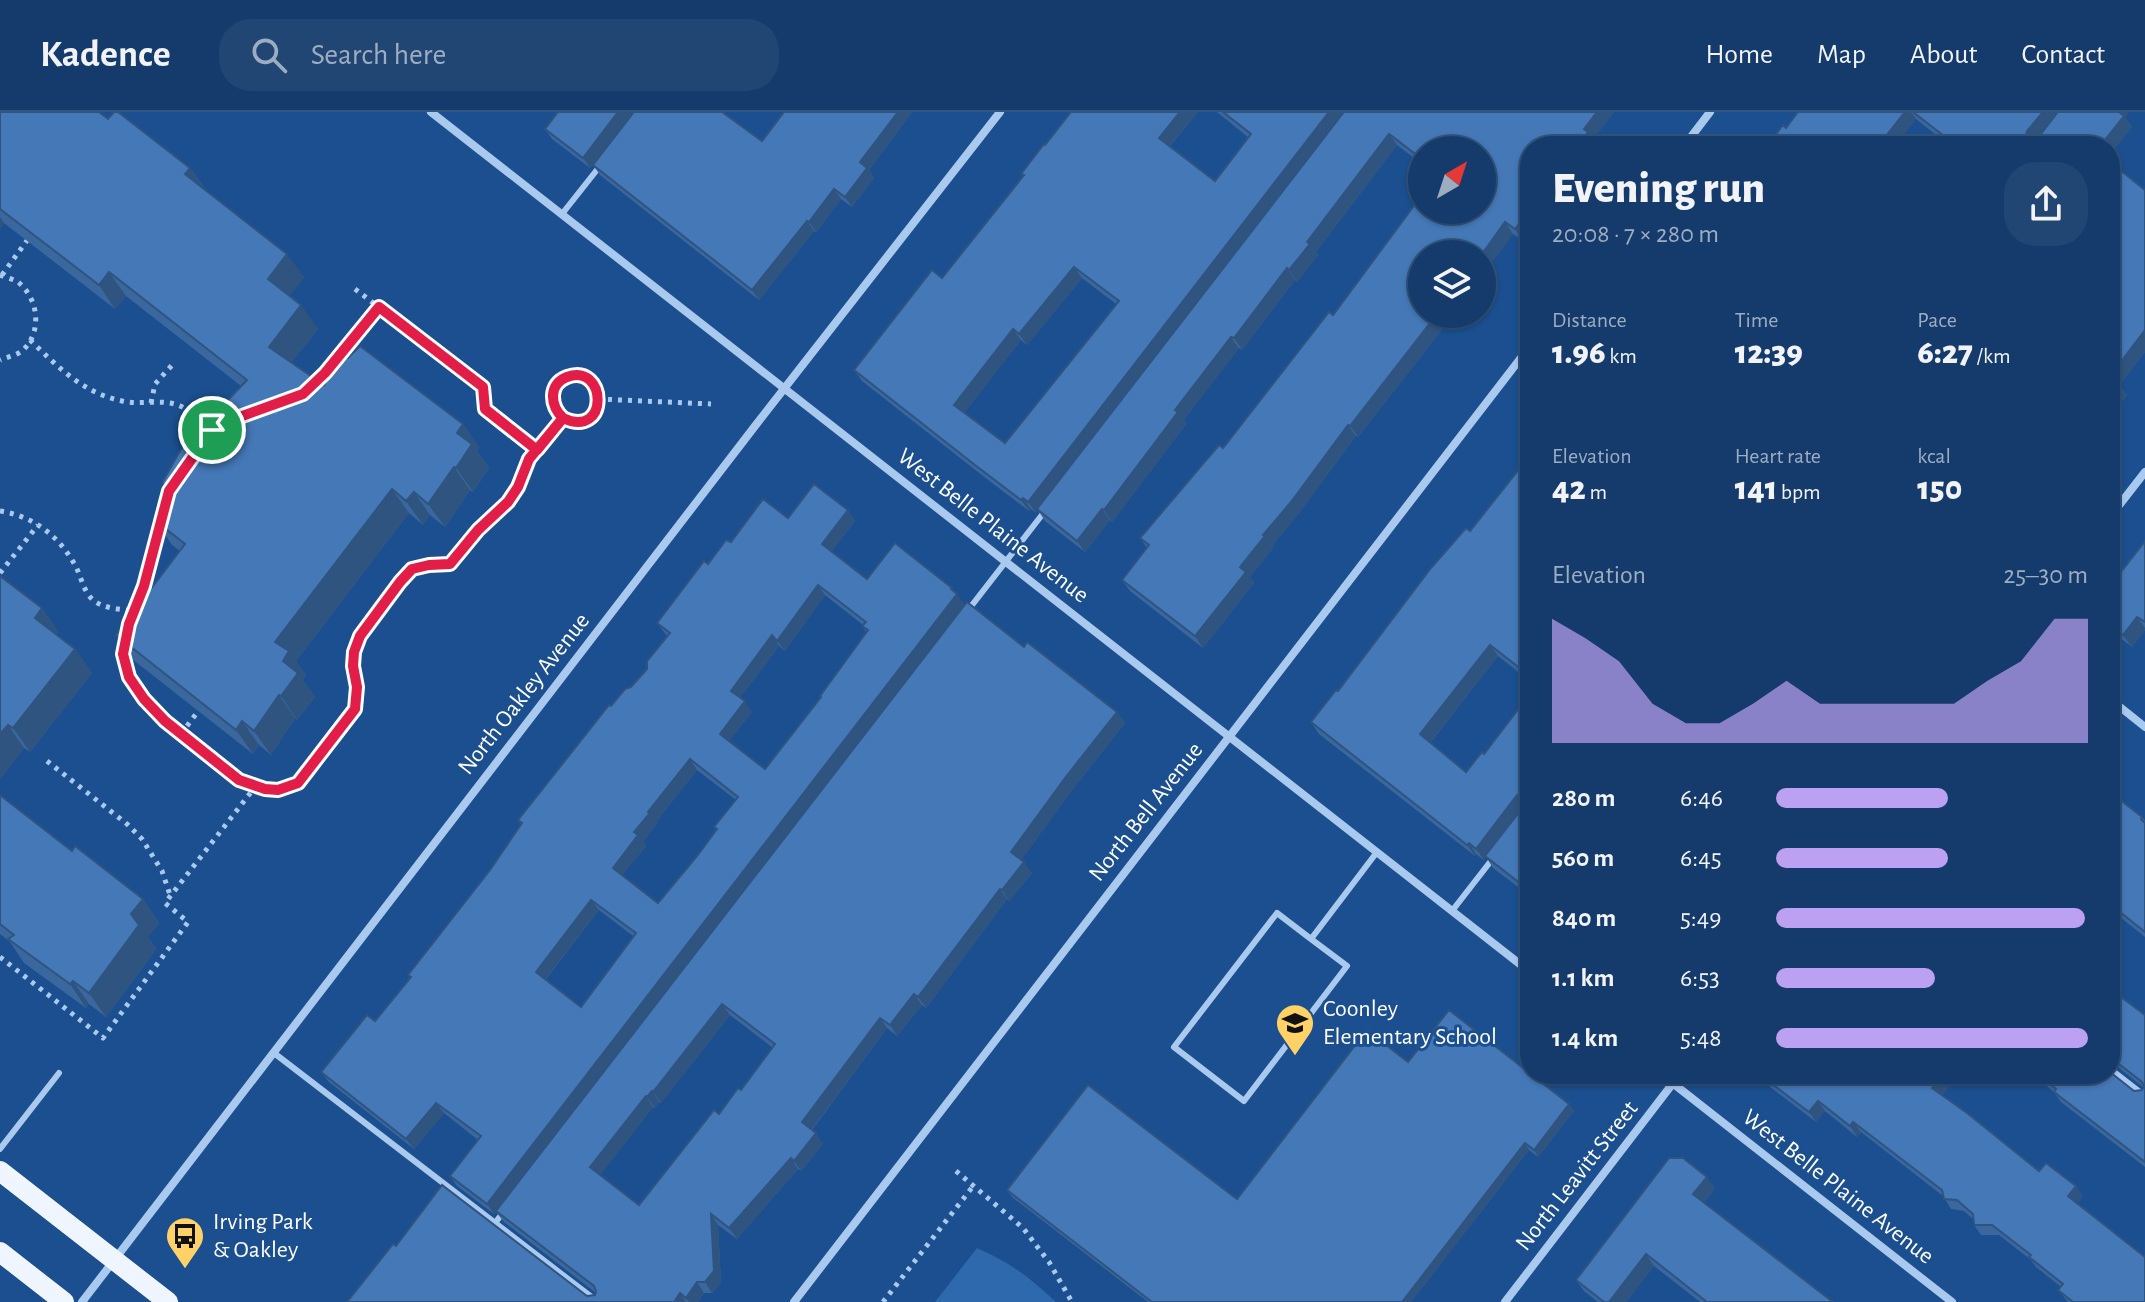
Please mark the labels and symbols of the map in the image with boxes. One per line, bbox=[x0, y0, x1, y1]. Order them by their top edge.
north arrow bbox=[1408, 136, 1496, 224]
pin bbox=[178, 396, 246, 464]
street label: West Belle Plaine Avenue bbox=[893, 444, 1093, 608]
street label: North Oakley Avenue bbox=[454, 609, 594, 779]
street label: North Bell Avenue bbox=[1085, 738, 1207, 886]
place label: Coonley Elementary School bbox=[1323, 997, 1497, 1049]
school or university icon: Coonley Elementary School bbox=[1274, 1002, 1316, 1057]
street label: North Leavitt Street bbox=[1511, 1096, 1643, 1255]
street label: West Belle Plaine Avenue bbox=[1738, 1105, 1938, 1269]
place label: Irving Park & Oakley bbox=[213, 1210, 313, 1262]
bus stop icon: Irving Park & Oakley bbox=[164, 1215, 206, 1270]

